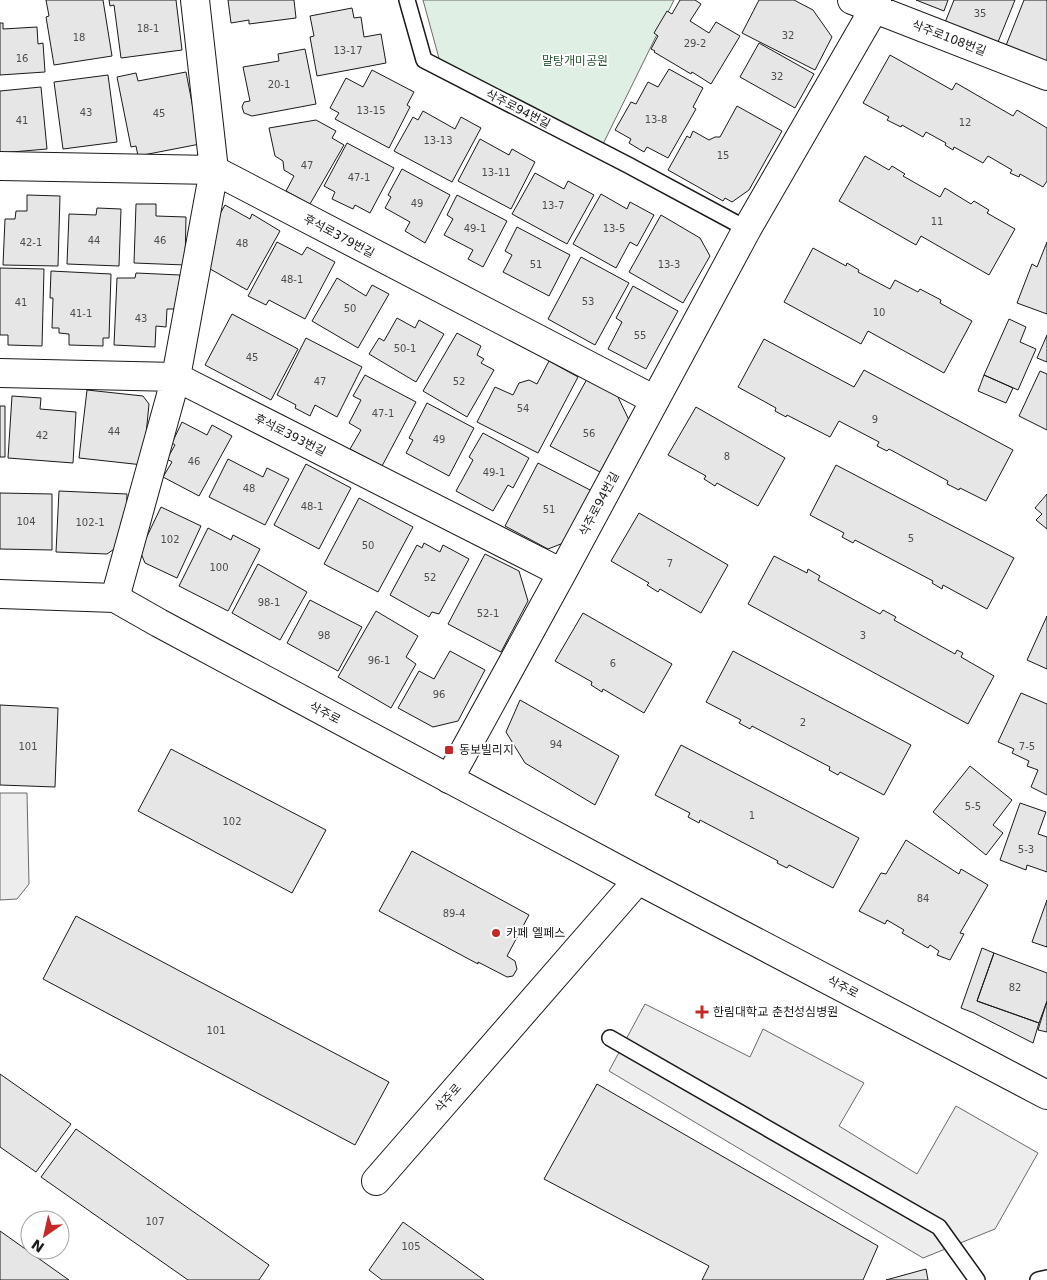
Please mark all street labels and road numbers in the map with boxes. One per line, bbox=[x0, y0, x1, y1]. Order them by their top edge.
street label: 삭주로108번길 bbox=[910, 17, 988, 59]
street label: 삭주로94번길 bbox=[483, 87, 553, 131]
street label: 후석로379번길 bbox=[301, 211, 377, 261]
street label: 후석로393번길 bbox=[252, 411, 328, 459]
street label: 삭주로94번길 bbox=[576, 470, 622, 538]
street label: 삭주로 bbox=[307, 699, 343, 727]
street label: 삭주로 bbox=[825, 973, 861, 1001]
street label: 삭주로 bbox=[432, 1081, 464, 1115]

